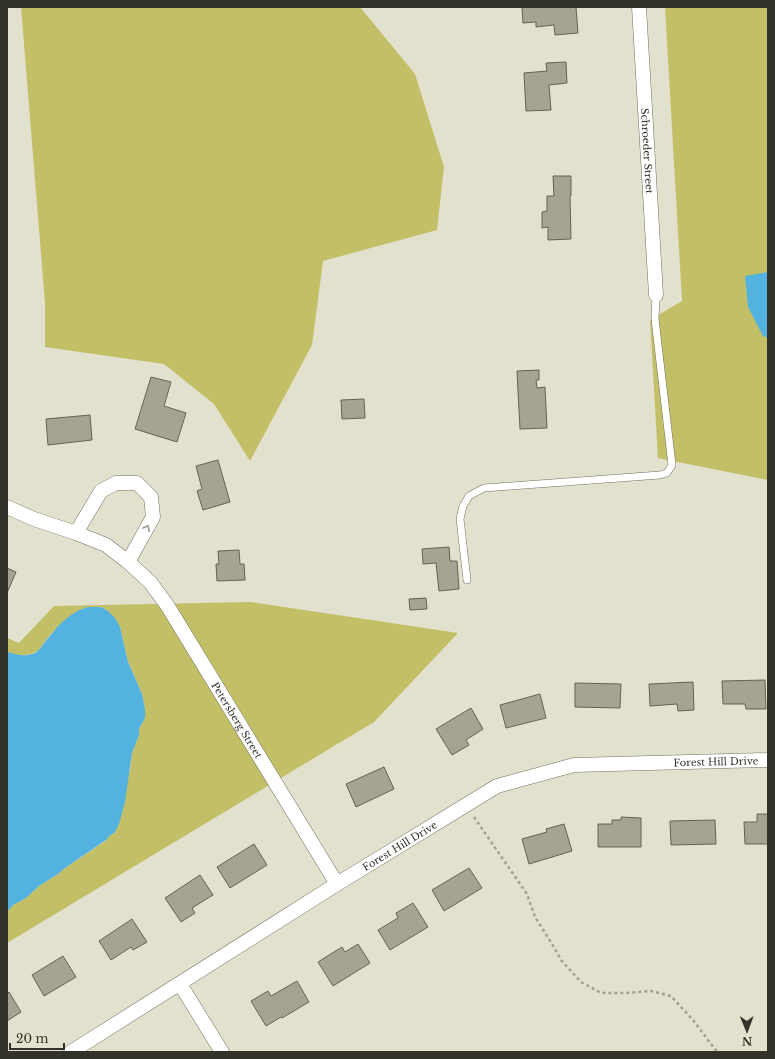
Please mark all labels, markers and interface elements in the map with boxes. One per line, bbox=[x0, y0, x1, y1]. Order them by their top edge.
street label: Schroeder Street bbox=[638, 108, 656, 194]
one-way arrow bbox=[142, 525, 150, 532]
street label: Petersberg Street bbox=[208, 680, 265, 761]
street label: Forest Hill Drive bbox=[673, 754, 759, 769]
street label: Forest Hill Drive bbox=[360, 818, 440, 874]
north arrow bbox=[727, 1011, 767, 1051]
scale bar bbox=[10, 1025, 64, 1051]
text: 20 m bbox=[16, 1031, 48, 1046]
text: N bbox=[741, 1034, 752, 1048]

